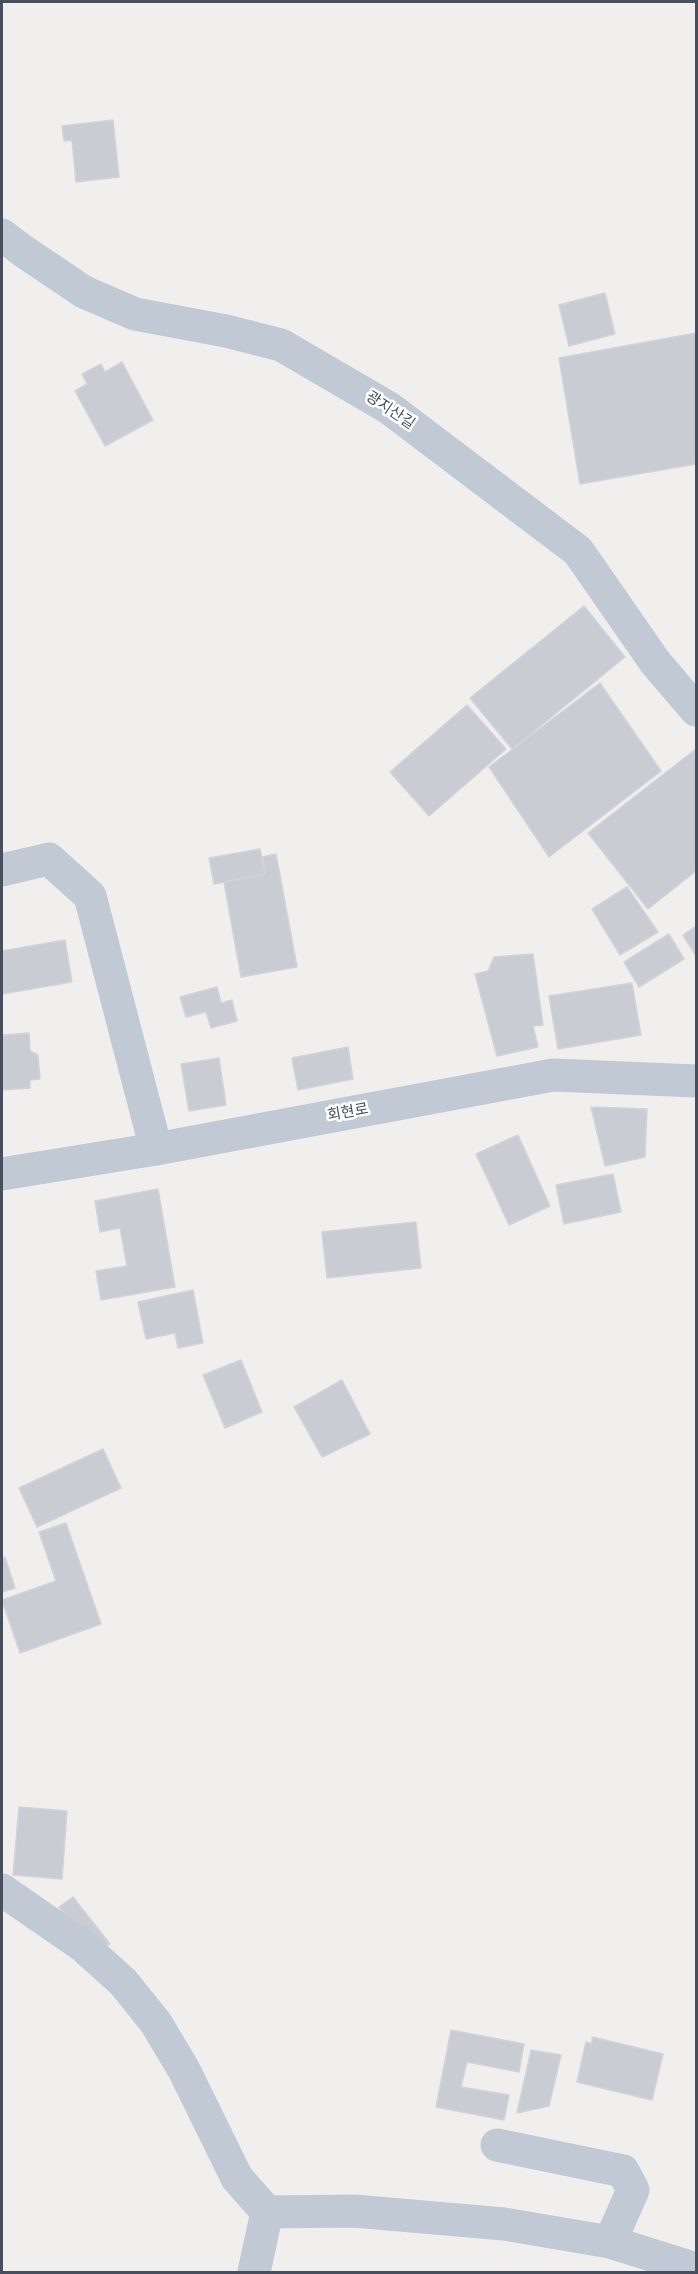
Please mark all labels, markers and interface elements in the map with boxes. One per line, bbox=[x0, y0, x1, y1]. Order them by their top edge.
street label: 광지산길 bbox=[362, 388, 418, 434]
street label: 회현로 bbox=[326, 1101, 370, 1125]

